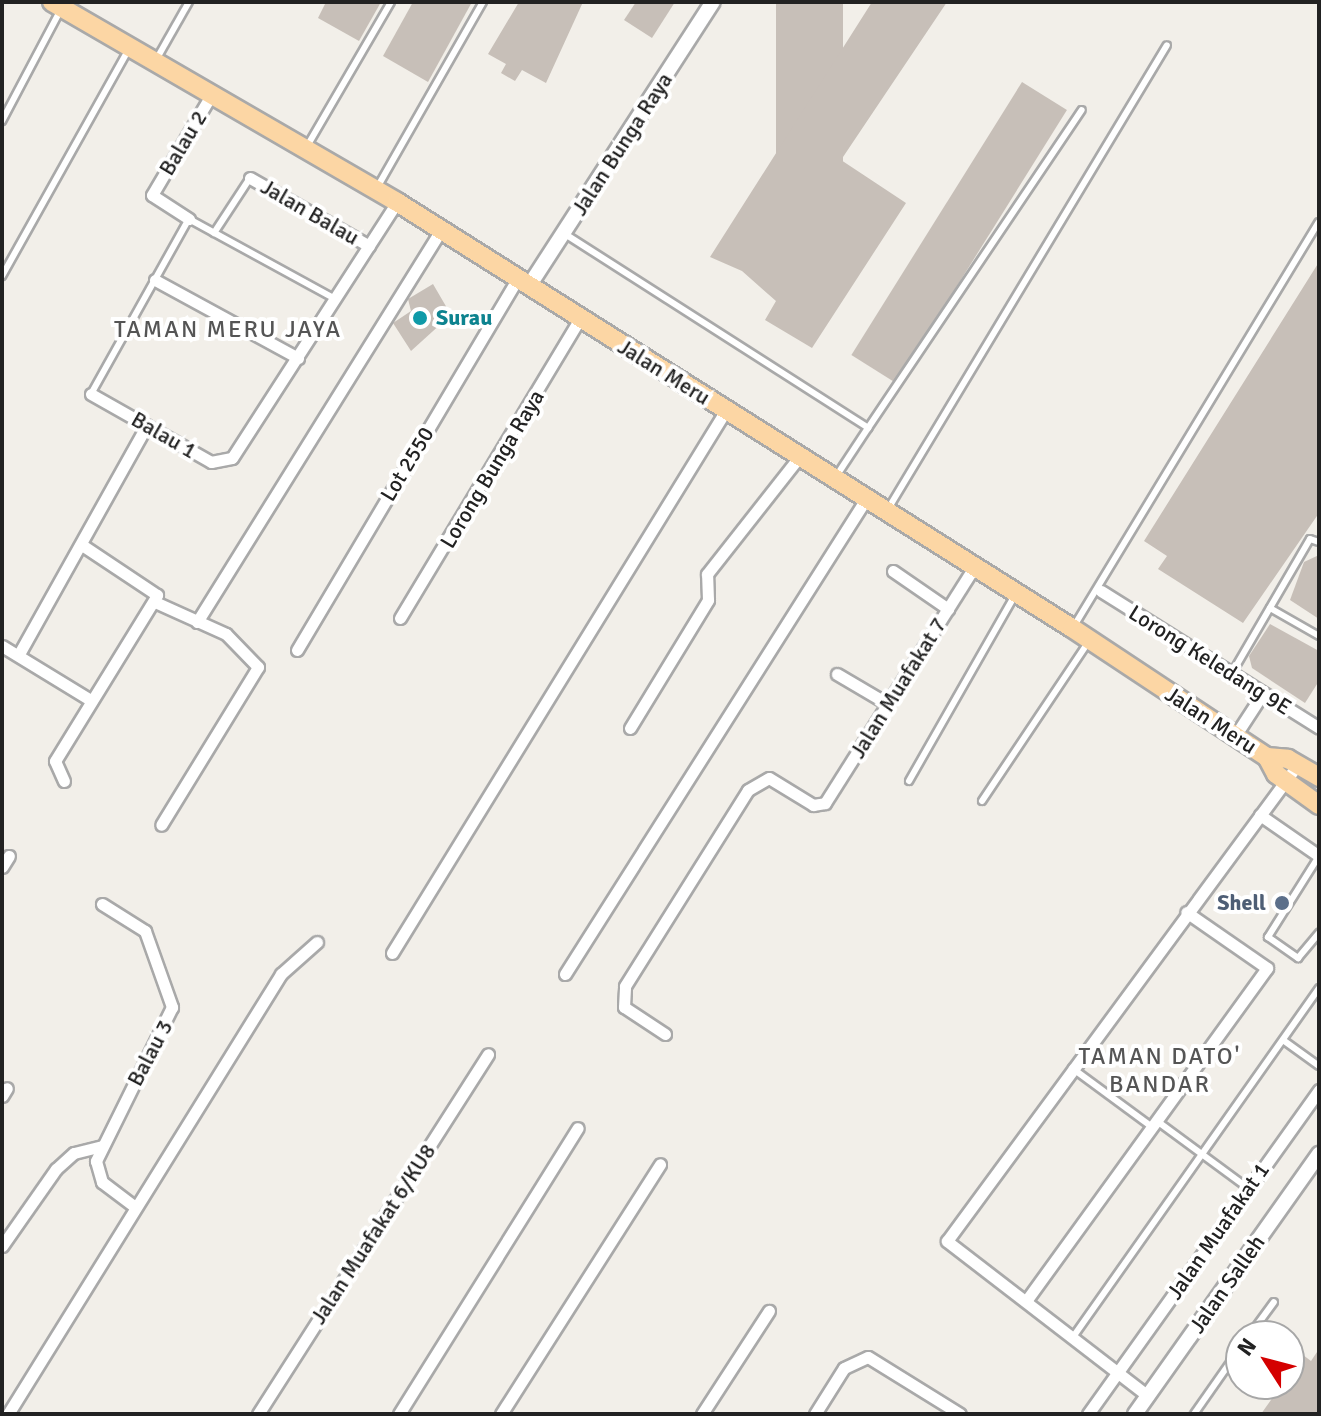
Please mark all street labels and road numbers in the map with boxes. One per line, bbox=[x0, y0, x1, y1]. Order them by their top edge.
street label: Jalan Bunga Raya bbox=[566, 68, 678, 220]
street label: Balau 2 bbox=[153, 106, 213, 180]
street label: Jalan Balau bbox=[256, 173, 364, 251]
street label: Jalan Meru bbox=[613, 333, 715, 411]
street label: Lorong Bunga Raya bbox=[434, 385, 550, 553]
street label: Balau 1 bbox=[127, 406, 201, 464]
street label: Lot 2550 bbox=[375, 422, 439, 506]
street label: Lorong Keledang 9E bbox=[1124, 599, 1296, 721]
street label: Jalan Muafakat 7 bbox=[844, 613, 952, 763]
street label: Jalan Meru bbox=[1160, 681, 1262, 759]
street label: Balau 3 bbox=[122, 1016, 178, 1090]
street label: Jalan Muafakat 6/KU8 bbox=[305, 1139, 441, 1329]
street label: Jalan Muafakat 1 bbox=[1161, 1158, 1275, 1304]
street label: Jalan Salleh bbox=[1184, 1230, 1270, 1338]

